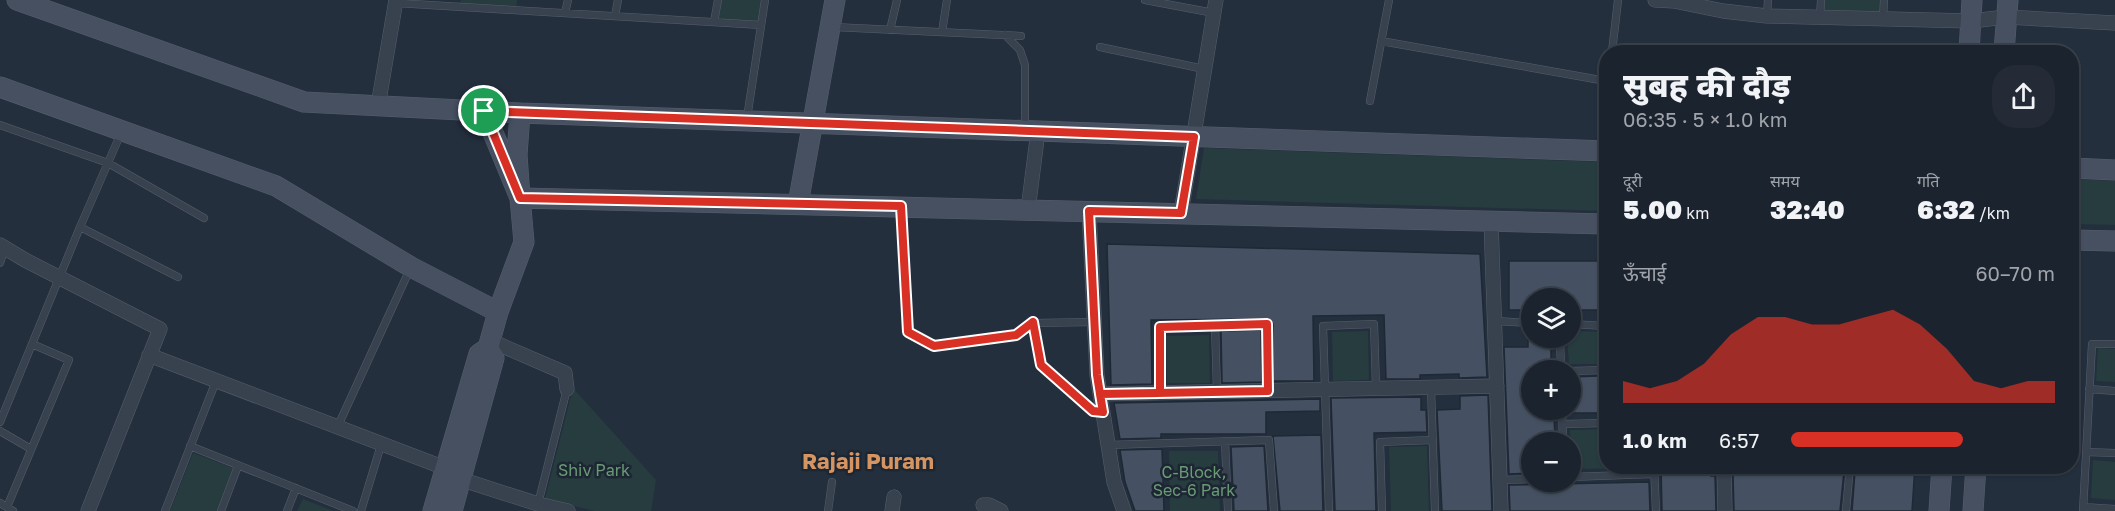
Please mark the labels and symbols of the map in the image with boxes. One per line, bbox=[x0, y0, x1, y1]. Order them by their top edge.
pin bbox=[458, 85, 509, 136]
district label: Rajaji Puram bbox=[802, 447, 934, 474]
park label: Shiv Park bbox=[558, 460, 630, 480]
park label: C-Block, Sec-6 Park bbox=[1153, 462, 1235, 500]

